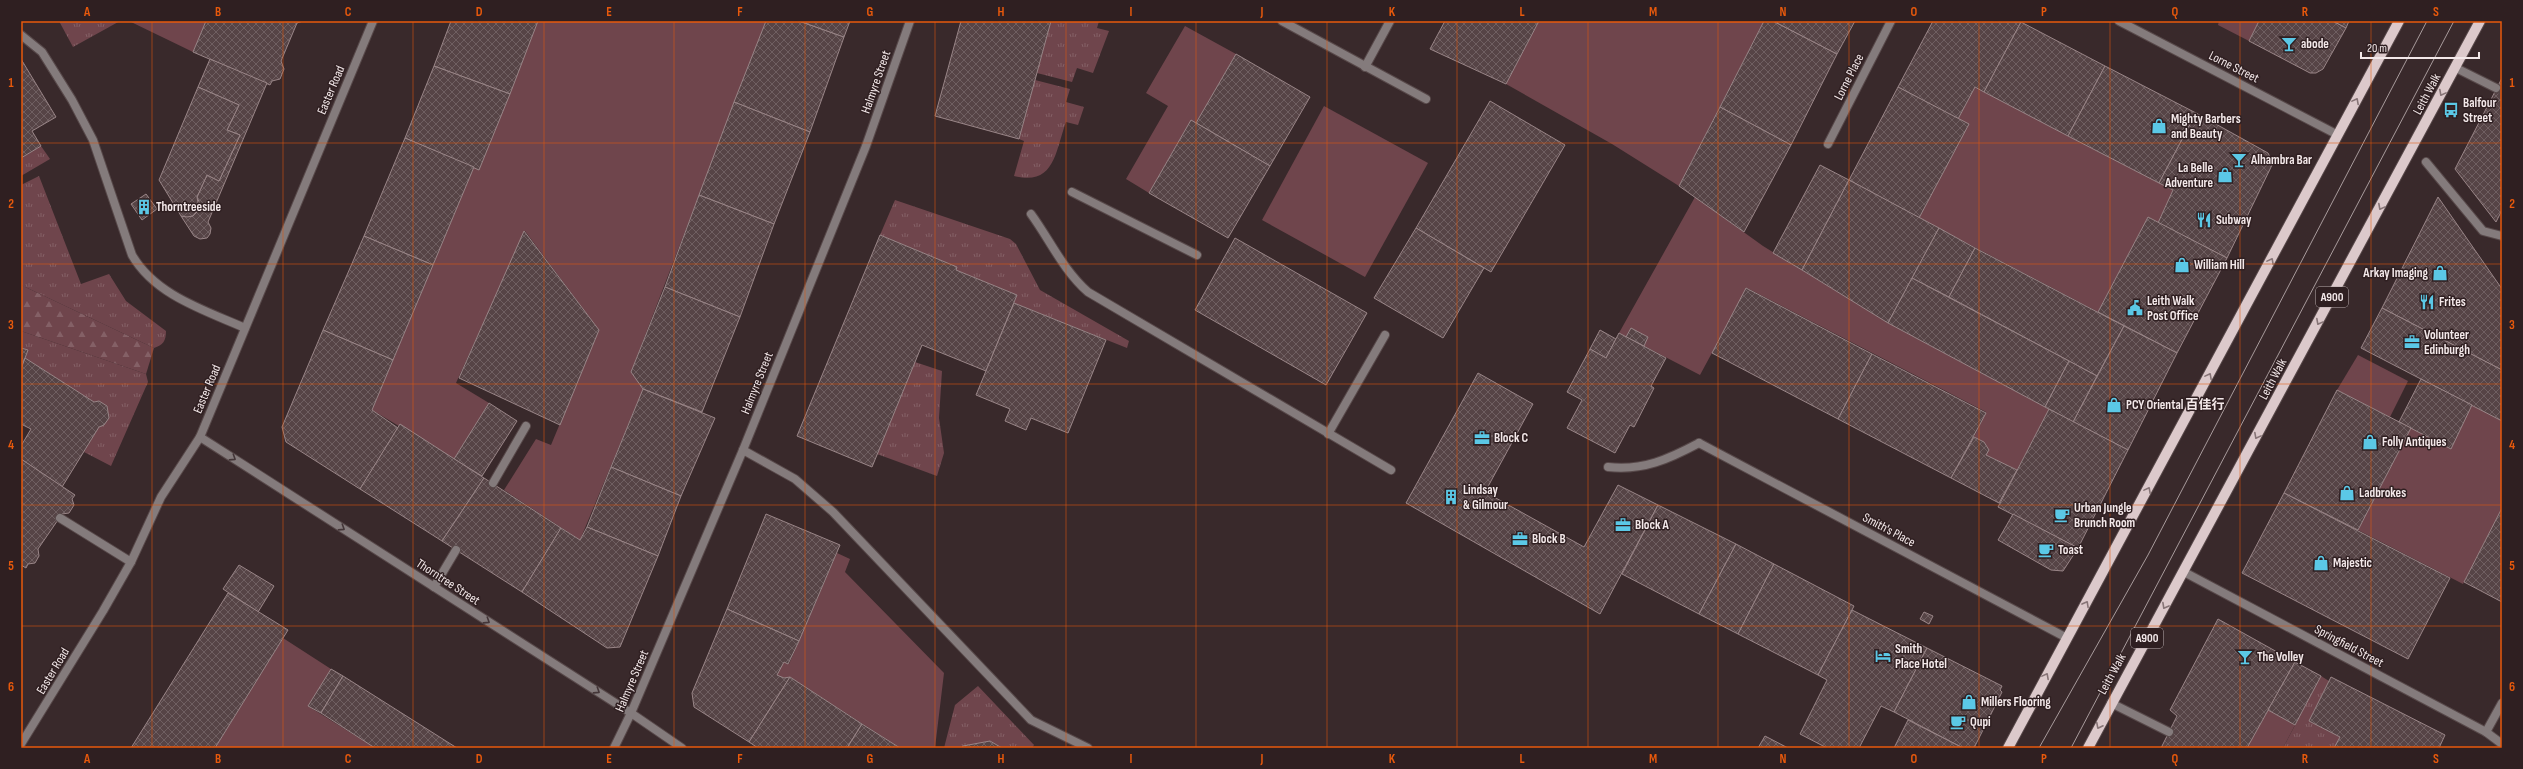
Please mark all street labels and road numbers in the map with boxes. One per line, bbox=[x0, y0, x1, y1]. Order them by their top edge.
street label: Halmyre Street bbox=[858, 48, 894, 116]
street label: Lorne Street bbox=[2206, 48, 2262, 86]
street label: Lorne Place bbox=[1831, 51, 1867, 103]
street label: Easter Road bbox=[314, 63, 348, 117]
street label: Leith Walk bbox=[2410, 71, 2445, 117]
road number: A900 bbox=[2316, 287, 2348, 307]
street label: Halmyre Street bbox=[737, 350, 777, 416]
street label: Leith Walk bbox=[2256, 356, 2291, 402]
street label: Easter Road bbox=[190, 362, 224, 416]
street label: Smith's Place bbox=[1860, 509, 1918, 551]
street label: Thorntree Street bbox=[413, 555, 483, 609]
street label: Springfield Street bbox=[2312, 621, 2386, 671]
road number: A900 bbox=[2131, 628, 2163, 648]
street label: Easter Road bbox=[33, 645, 73, 697]
street label: Halmyre Street bbox=[612, 648, 652, 714]
street label: Leith Walk bbox=[2094, 651, 2130, 697]

